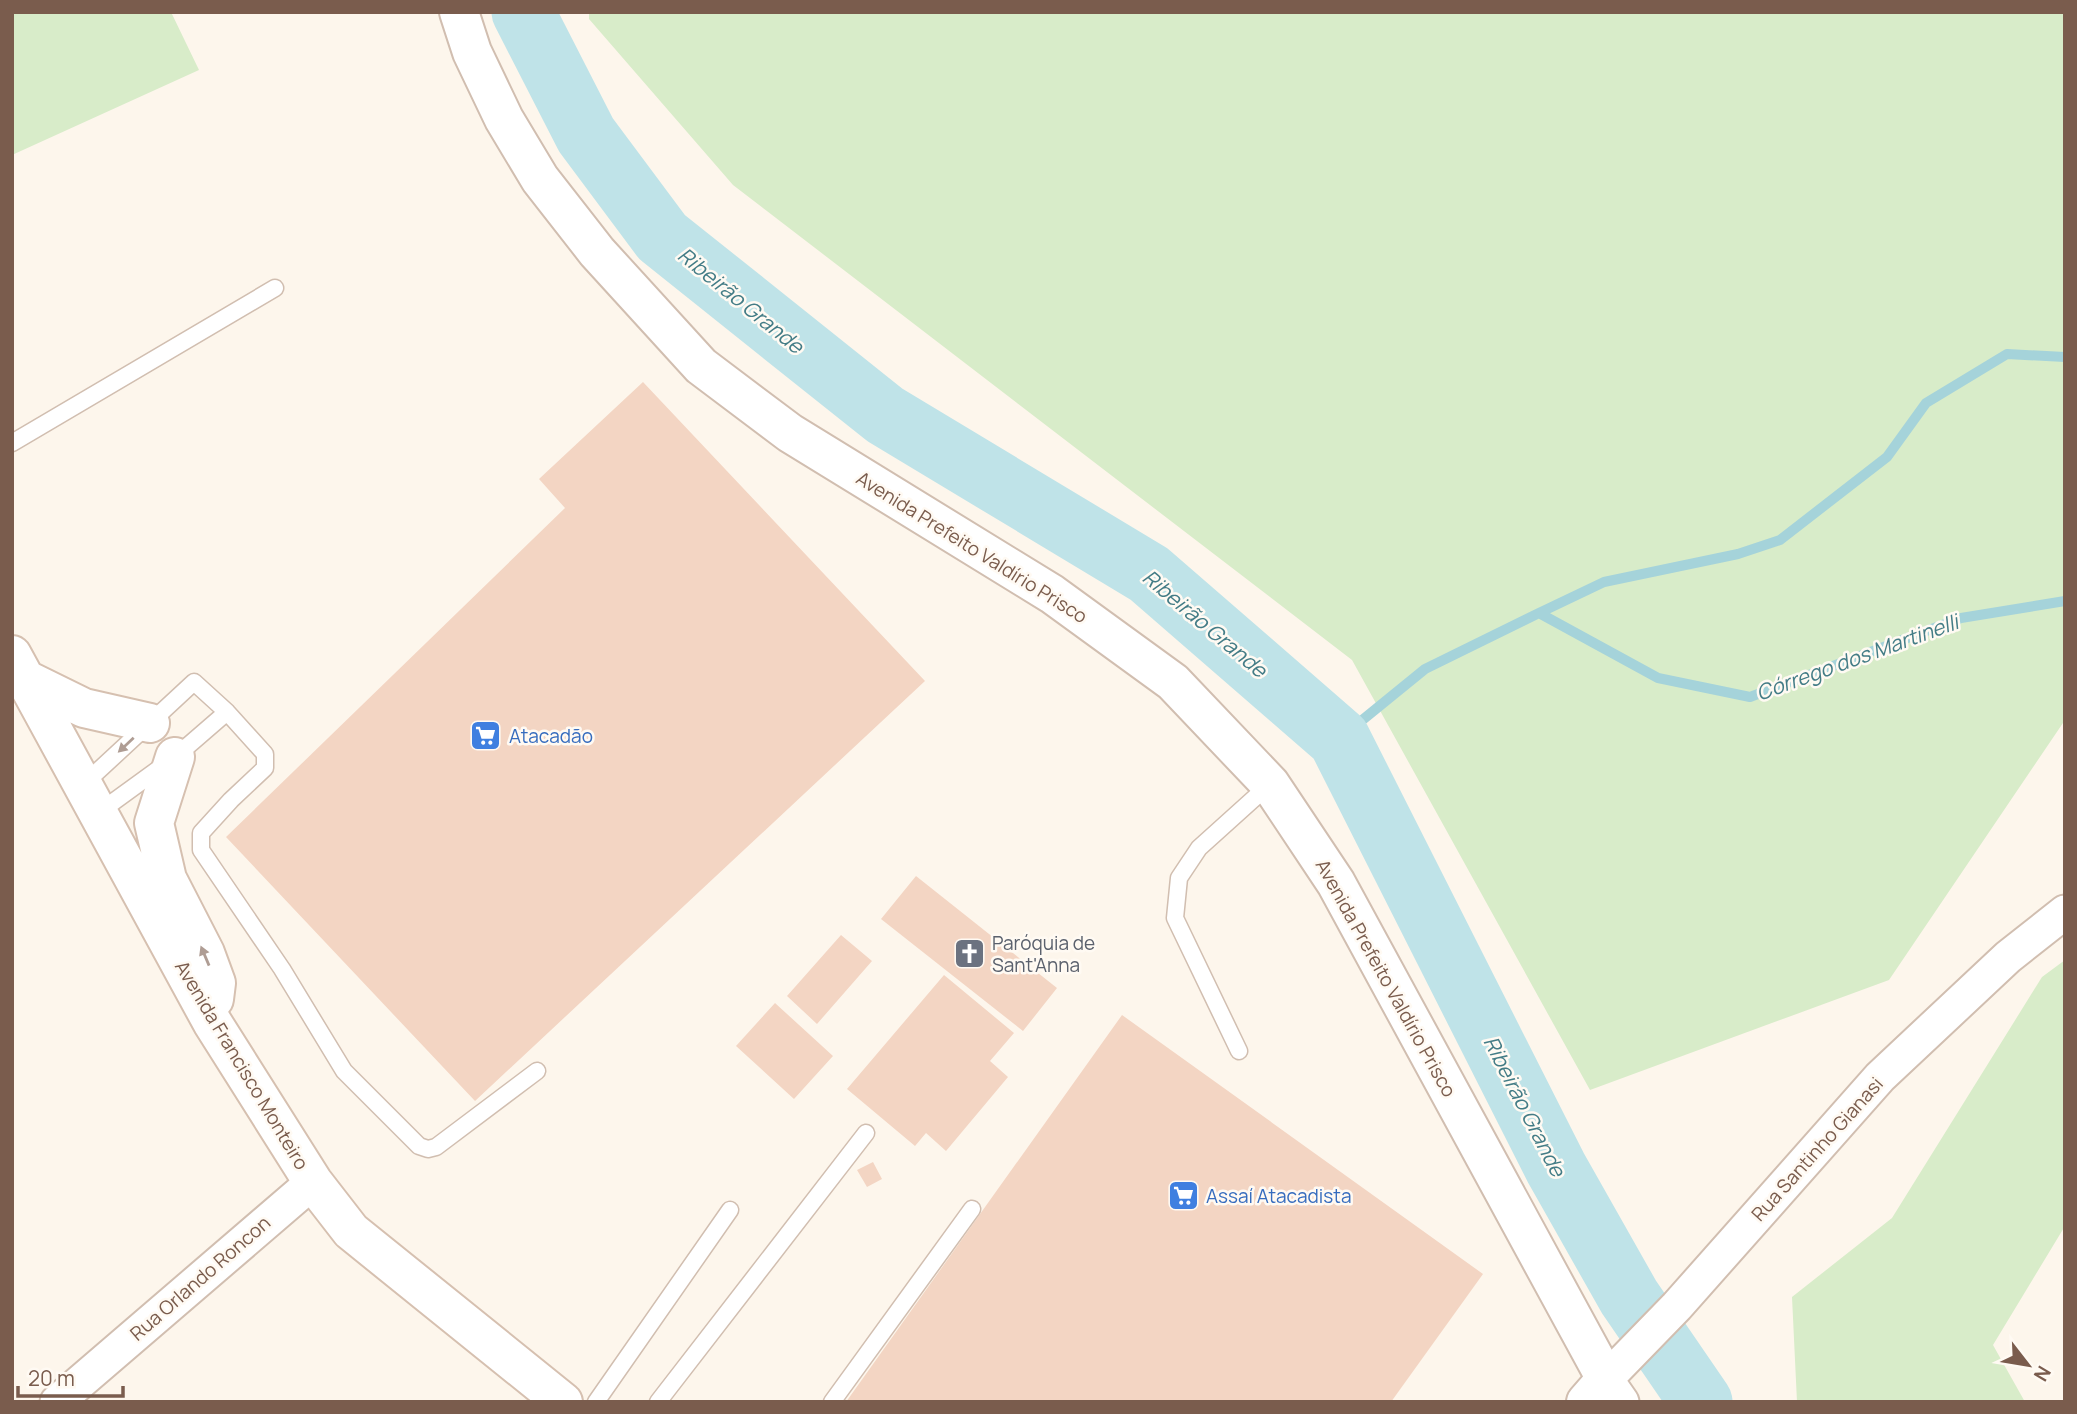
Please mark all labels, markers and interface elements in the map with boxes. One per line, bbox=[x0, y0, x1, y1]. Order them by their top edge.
water label: Ribeirão Grande bbox=[672, 241, 811, 360]
street label: Avenida Prefeito Valdírio Prisco bbox=[851, 465, 1093, 629]
water label: Ribeirão Grande bbox=[1137, 563, 1274, 684]
water label: Córrego dos Martinelli bbox=[1752, 606, 1965, 707]
supermarket icon: Atacadão bbox=[469, 719, 503, 753]
place label: Atacadão bbox=[509, 723, 593, 749]
one-way arrow bbox=[117, 737, 135, 753]
street label: Avenida Prefeito Valdírio Prisco bbox=[1310, 855, 1462, 1101]
place label: Paróquia de Sant'Anna bbox=[992, 930, 1095, 978]
church icon: Paróquia de Sant'Anna bbox=[952, 937, 986, 971]
one-way arrow bbox=[200, 945, 211, 966]
street label: Avenida Francisco Monteiro bbox=[169, 956, 315, 1174]
water label: Ribeirão Grande bbox=[1478, 1031, 1573, 1182]
street label: Rua Santinho Gianasi bbox=[1745, 1071, 1889, 1227]
supermarket icon: Assaí Atacadista bbox=[1166, 1179, 1200, 1213]
place label: Assaí Atacadista bbox=[1206, 1183, 1351, 1209]
street label: Rua Orlando Roncon bbox=[124, 1210, 276, 1346]
north arrow bbox=[1993, 1330, 2063, 1400]
scale bar bbox=[18, 1354, 122, 1398]
text: N bbox=[2028, 1361, 2057, 1386]
text: 20 m bbox=[28, 1364, 75, 1392]

